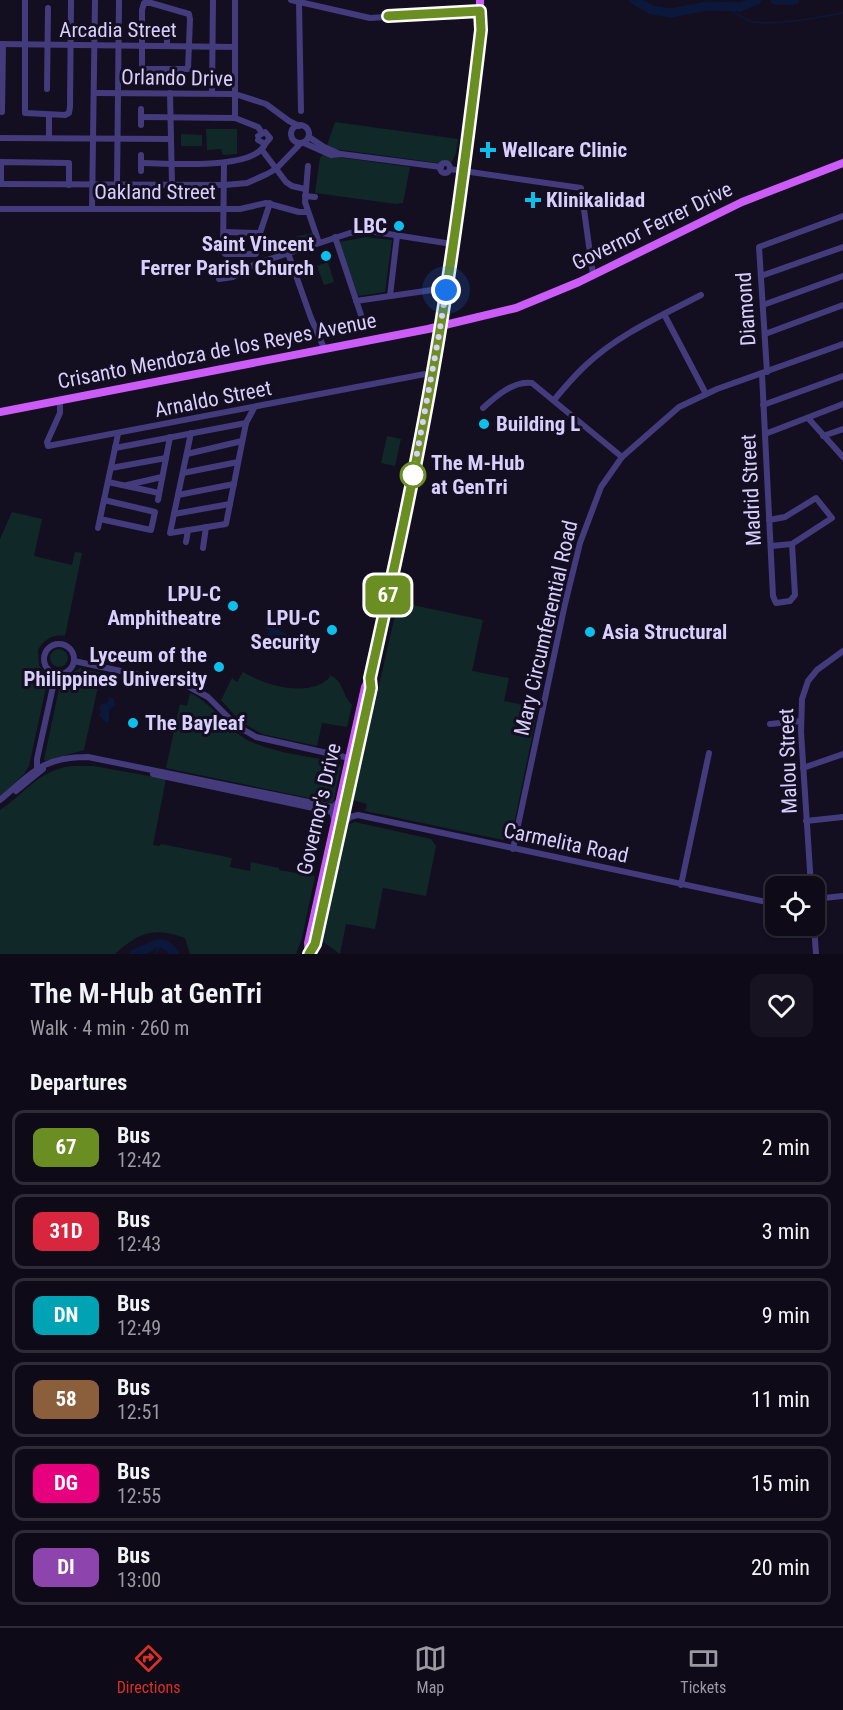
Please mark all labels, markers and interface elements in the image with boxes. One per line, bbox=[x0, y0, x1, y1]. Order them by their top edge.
street label: Arcadia Street bbox=[59, 18, 177, 42]
street label: Orlando Drive bbox=[121, 65, 233, 91]
place label: Wellcare Clinic bbox=[502, 138, 627, 162]
marker: Wellcare Clinic bbox=[479, 141, 497, 159]
street label: Governor Ferrer Drive bbox=[568, 177, 736, 275]
street label: Oakland Street bbox=[94, 180, 216, 204]
place label: Klinikalidad bbox=[546, 188, 645, 212]
marker: Klinikalidad bbox=[524, 191, 542, 209]
place label: LBC bbox=[353, 214, 387, 238]
marker: LBC bbox=[392, 219, 406, 233]
place label: Saint Vincent Ferrer Parish Church bbox=[141, 232, 314, 280]
marker: Saint Vincent Ferrer Parish Church bbox=[319, 249, 333, 263]
street label: Diamond bbox=[731, 271, 761, 347]
your location bbox=[431, 275, 461, 305]
street label: Crisanto Mendoza de los Reyes Avenue bbox=[56, 308, 379, 394]
street label: Arnaldo Street bbox=[153, 376, 273, 422]
place label: Building L bbox=[496, 412, 580, 436]
marker: Building L bbox=[477, 417, 491, 431]
street label: Madrid Street bbox=[736, 433, 766, 547]
place label: The M-Hub at GenTri bbox=[431, 451, 525, 499]
marker: The M-Hub at GenTri bbox=[400, 462, 426, 488]
street label: Mary Circumferential Road bbox=[510, 518, 582, 738]
line badge: 67 bbox=[361, 576, 415, 614]
place label: LPU-C Amphitheatre bbox=[107, 582, 221, 630]
text: 67 bbox=[377, 583, 399, 607]
marker: LPU-C Amphitheatre bbox=[226, 599, 240, 613]
place label: LPU-C Security bbox=[251, 606, 321, 654]
place label: Asia Structural bbox=[602, 620, 727, 644]
marker: LPU-C Security bbox=[325, 623, 339, 637]
marker: Asia Structural bbox=[583, 625, 597, 639]
place label: Lyceum of the Philippines University bbox=[23, 643, 208, 691]
marker: Lyceum of the Philippines University bbox=[212, 660, 226, 674]
street label: Malou Street bbox=[774, 708, 802, 814]
place label: The Bayleaf bbox=[145, 711, 245, 735]
marker: The Bayleaf bbox=[126, 716, 140, 730]
street label: Governor's Drive bbox=[292, 741, 346, 877]
street label: Carmelita Road bbox=[501, 818, 631, 868]
map controls bbox=[765, 876, 825, 936]
button: locate bbox=[765, 876, 825, 936]
button: heart bbox=[750, 974, 813, 1037]
text: The M-Hub at GenTri bbox=[30, 977, 262, 1010]
text: Walk · 4 min · 260 m bbox=[30, 1016, 189, 1040]
text: Departures bbox=[30, 1070, 127, 1095]
text: Bus bbox=[117, 1123, 150, 1148]
text: 67 bbox=[55, 1135, 77, 1159]
text: 2 min bbox=[762, 1135, 810, 1160]
text: 12:42 bbox=[117, 1148, 161, 1172]
text: Bus bbox=[117, 1207, 150, 1232]
text: 31D bbox=[49, 1219, 83, 1243]
text: 3 min bbox=[762, 1219, 810, 1244]
text: 12:43 bbox=[117, 1232, 161, 1256]
text: Bus bbox=[117, 1291, 150, 1316]
text: DN bbox=[54, 1303, 78, 1327]
text: 9 min bbox=[762, 1303, 810, 1328]
text: 12:49 bbox=[117, 1316, 161, 1340]
text: Bus bbox=[117, 1375, 150, 1400]
text: 58 bbox=[55, 1387, 77, 1411]
text: 11 min bbox=[751, 1387, 810, 1412]
text: 12:51 bbox=[117, 1400, 161, 1424]
text: Bus bbox=[117, 1459, 150, 1484]
text: DG bbox=[54, 1471, 78, 1495]
text: 15 min bbox=[751, 1471, 810, 1496]
text: 12:55 bbox=[117, 1484, 161, 1508]
text: Bus bbox=[117, 1543, 150, 1568]
text: DI bbox=[57, 1555, 75, 1579]
text: 20 min bbox=[751, 1555, 810, 1580]
text: 13:00 bbox=[117, 1568, 161, 1592]
tab: Directions bbox=[117, 1642, 181, 1697]
tab: Map bbox=[414, 1642, 447, 1697]
tab: Tickets bbox=[680, 1642, 726, 1697]

